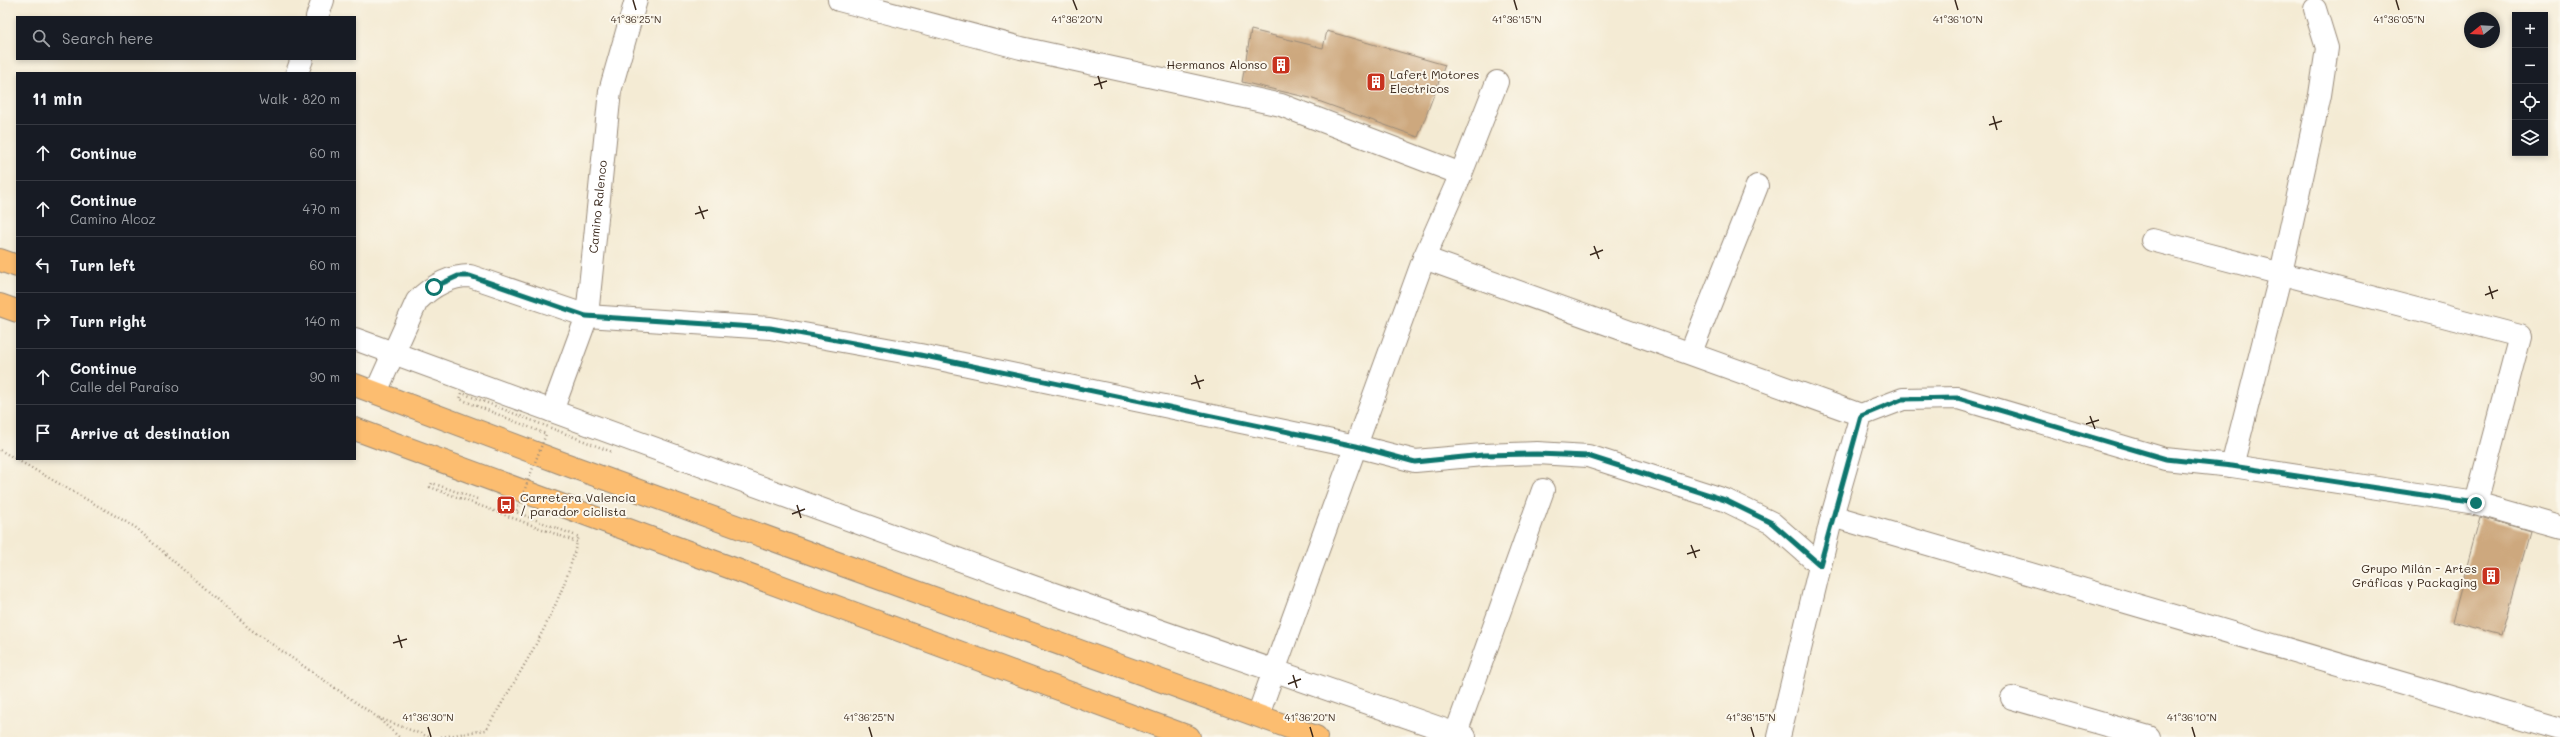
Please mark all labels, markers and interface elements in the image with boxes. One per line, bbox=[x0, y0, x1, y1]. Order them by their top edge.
text: 41°36'25"N bbox=[611, 12, 661, 26]
text: 41°36'20"N bbox=[1052, 12, 1102, 26]
text: 41°36'15"N bbox=[1492, 12, 1542, 26]
text: 41°36'10"N bbox=[1933, 12, 1983, 26]
text: 41°36'05"N bbox=[2373, 12, 2425, 26]
north arrow bbox=[2464, 12, 2500, 48]
map controls bbox=[2512, 12, 2548, 156]
button: + bbox=[2512, 12, 2548, 48]
search box bbox=[16, 16, 356, 60]
icon: search bbox=[30, 27, 52, 49]
text: Search here bbox=[62, 28, 153, 48]
button: − bbox=[2512, 48, 2548, 84]
building icon: Hermanos Alonso bbox=[1270, 54, 1292, 76]
place label: Hermanos Alonso bbox=[1166, 56, 1267, 72]
place label: Lafert Motores Electricos bbox=[1390, 66, 1480, 96]
building icon: Lafert Motores Electricos bbox=[1365, 71, 1387, 93]
button: locate bbox=[2512, 84, 2548, 120]
text: 11 min bbox=[32, 87, 82, 109]
text: Walk · 820 m bbox=[259, 90, 340, 107]
button: layers bbox=[2512, 120, 2548, 156]
icon: ahead bbox=[32, 142, 54, 164]
text: Continue bbox=[70, 143, 137, 163]
text: 60 m bbox=[310, 144, 340, 161]
street label: Camino Ralenco bbox=[584, 159, 610, 254]
text: Continue bbox=[70, 190, 137, 210]
icon: ahead bbox=[32, 198, 54, 220]
text: 470 m bbox=[303, 200, 340, 217]
text: Camino Alcoz bbox=[70, 210, 156, 227]
icon: left bbox=[32, 254, 54, 276]
text: Turn left bbox=[70, 255, 135, 275]
text: 60 m bbox=[310, 256, 340, 273]
route start bbox=[425, 278, 443, 296]
icon: right bbox=[32, 310, 54, 332]
text: Turn right bbox=[70, 311, 147, 331]
text: 140 m bbox=[304, 312, 340, 329]
text: Continue bbox=[70, 358, 137, 378]
icon: ahead bbox=[32, 366, 54, 388]
text: 90 m bbox=[310, 368, 340, 385]
text: Calle del Paraíso bbox=[70, 378, 179, 395]
icon: arrive bbox=[32, 422, 54, 444]
text: Arrive at destination bbox=[70, 423, 230, 443]
place label: Carretera Valencia / parador ciclista bbox=[520, 489, 636, 519]
bus stop icon: Carretera Valencia / parador ciclista bbox=[495, 494, 517, 516]
route end bbox=[2467, 494, 2485, 512]
place label: Grupo Milán - Artes Gráficas y Packaging bbox=[2352, 560, 2477, 590]
building icon: Grupo Milán - Artes Gráficas y Packaging bbox=[2480, 565, 2502, 587]
text: 41°36'30"N bbox=[402, 710, 454, 724]
text: 41°36'25"N bbox=[844, 710, 894, 724]
text: 41°36'20"N bbox=[1285, 710, 1335, 724]
text: 41°36'15"N bbox=[1726, 710, 1776, 724]
text: 41°36'10"N bbox=[2167, 710, 2217, 724]

